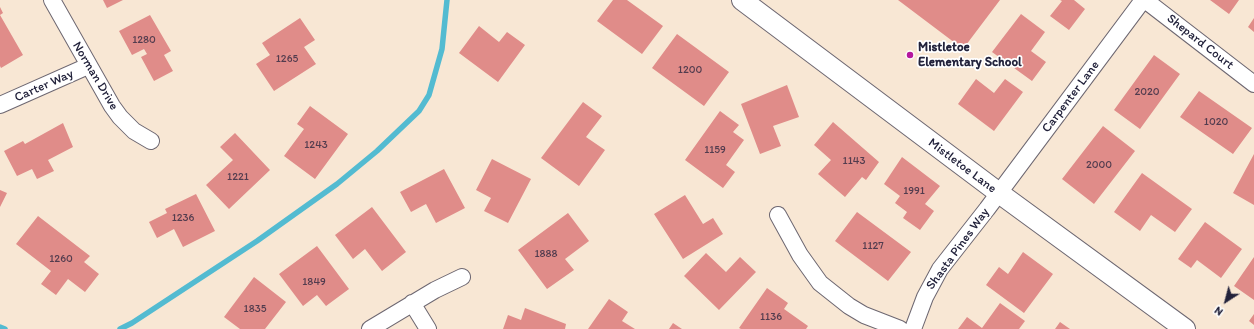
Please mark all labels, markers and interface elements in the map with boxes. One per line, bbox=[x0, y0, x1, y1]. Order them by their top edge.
street label: Shepard Court bbox=[1163, 11, 1237, 73]
house number: 1280 bbox=[132, 33, 156, 47]
street label: Norman Drive bbox=[68, 39, 122, 113]
place label: Mistletoe Elementary School bbox=[918, 40, 1022, 71]
marker: Mistletoe Elementary School bbox=[905, 50, 915, 60]
house number: 1265 bbox=[276, 52, 298, 66]
street label: Carpenter Lane bbox=[1039, 58, 1103, 136]
house number: 1200 bbox=[678, 63, 702, 77]
street label: Carter Way bbox=[12, 66, 76, 106]
house number: 2020 bbox=[1134, 85, 1160, 99]
house number: 1020 bbox=[1204, 115, 1228, 129]
street label: Mistletoe Lane bbox=[925, 135, 999, 197]
house number: 1243 bbox=[304, 138, 328, 152]
house number: 1159 bbox=[704, 143, 726, 157]
house number: 1143 bbox=[843, 154, 865, 168]
house number: 2000 bbox=[1086, 158, 1112, 172]
house number: 1221 bbox=[227, 170, 249, 184]
house number: 1991 bbox=[903, 184, 925, 198]
street label: Shasta Pines Way bbox=[923, 205, 993, 293]
house number: 1236 bbox=[172, 211, 194, 225]
house number: 1127 bbox=[862, 239, 884, 253]
house number: 1888 bbox=[534, 247, 558, 261]
house number: 1260 bbox=[49, 252, 73, 266]
house number: 1849 bbox=[302, 275, 326, 289]
north arrow bbox=[1206, 281, 1246, 321]
house number: 1835 bbox=[244, 302, 266, 316]
text: N bbox=[1212, 304, 1225, 319]
house number: 1136 bbox=[760, 310, 782, 324]

